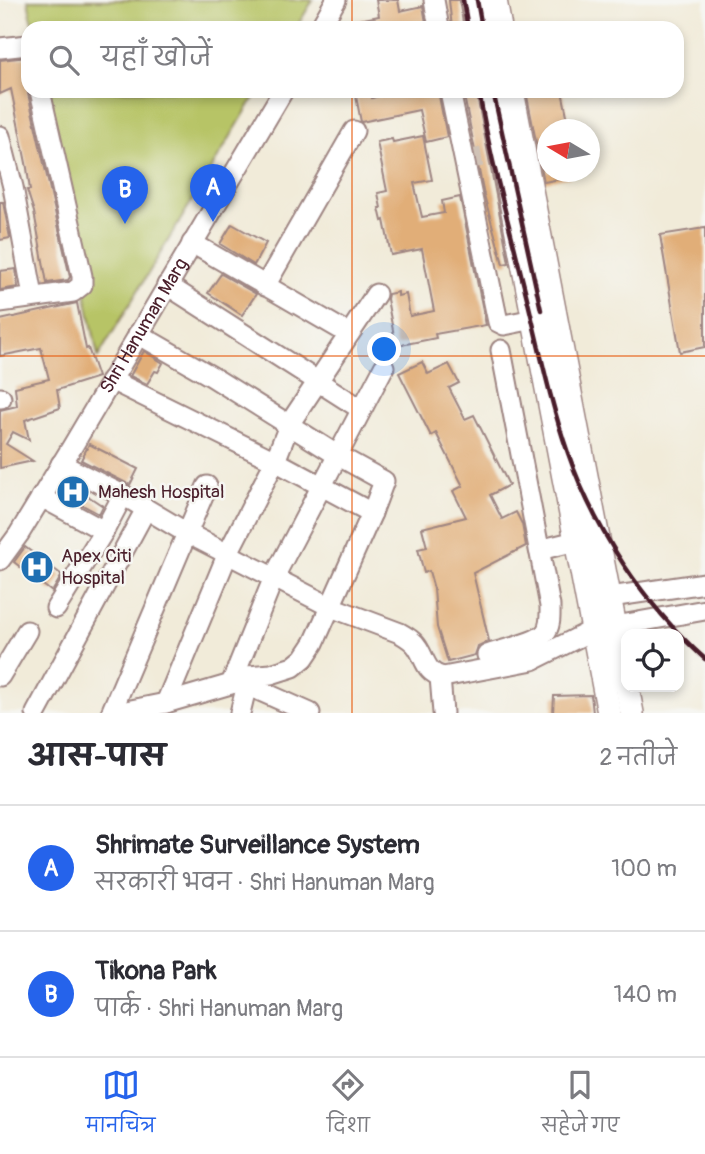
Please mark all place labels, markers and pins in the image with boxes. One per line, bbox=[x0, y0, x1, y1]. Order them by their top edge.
pin: A bbox=[190, 164, 236, 222]
pin: B bbox=[102, 166, 148, 224]
hospital icon: Mahesh Hospital bbox=[54, 473, 92, 511]
place label: Mahesh Hospital bbox=[98, 480, 224, 504]
place label: Apex Citi Hospital bbox=[61, 544, 131, 590]
hospital icon: Apex Citi Hospital bbox=[18, 548, 56, 586]

